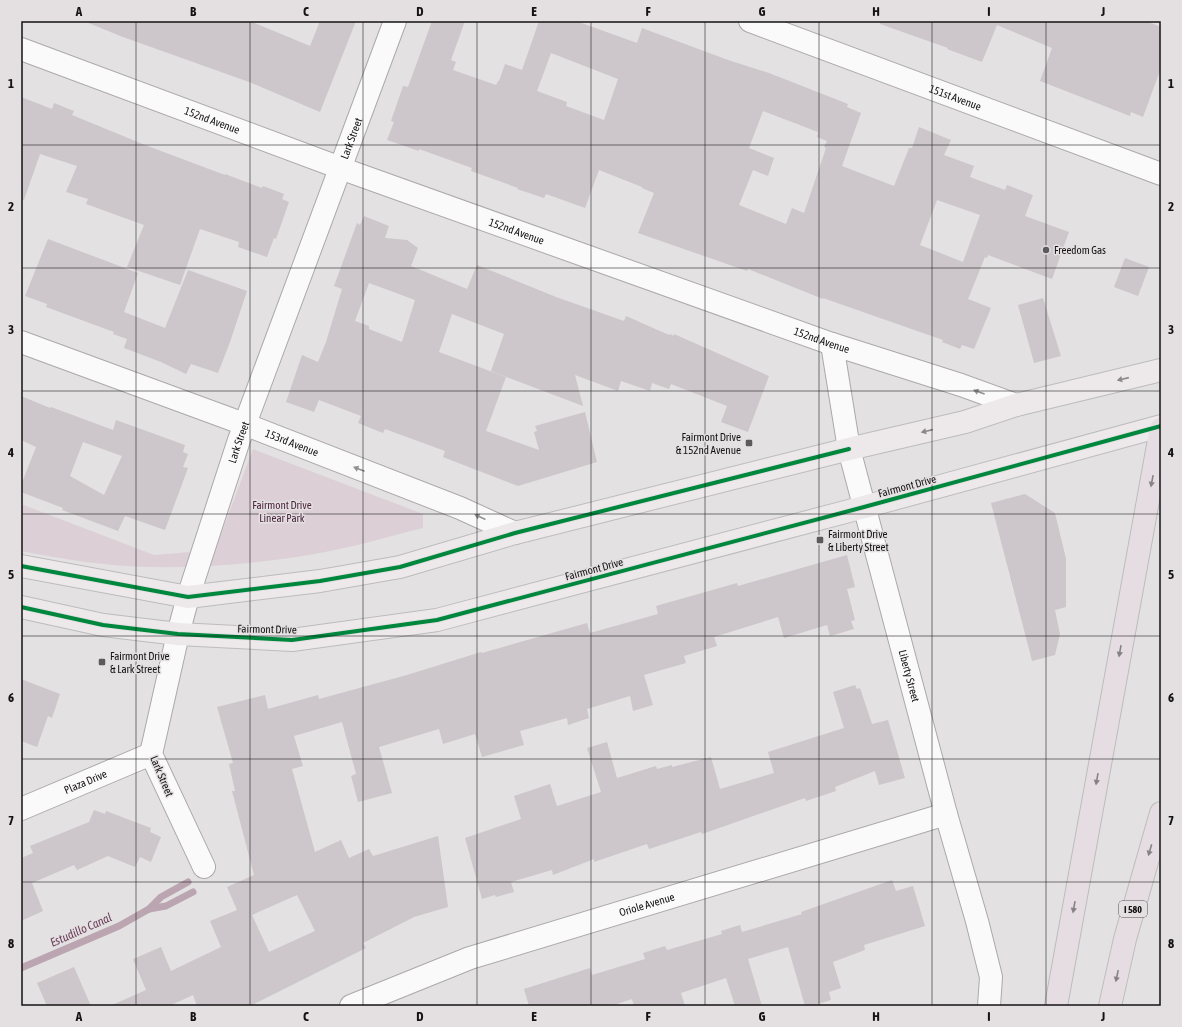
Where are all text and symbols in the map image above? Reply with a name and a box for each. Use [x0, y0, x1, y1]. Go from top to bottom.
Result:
text: A [75, 4, 83, 19]
text: B [190, 4, 197, 19]
text: C [303, 4, 309, 19]
text: D [416, 4, 424, 19]
text: E [531, 4, 537, 19]
text: F [645, 4, 651, 19]
text: G [759, 4, 766, 19]
text: H [872, 4, 880, 19]
text: I [987, 4, 991, 19]
text: J [1100, 4, 1105, 19]
text: 1 [8, 76, 14, 91]
text: 1 [1168, 76, 1174, 91]
street label: 151st Avenue [928, 82, 983, 113]
street label: 152nd Avenue [183, 104, 241, 136]
street label: Lark Street [338, 116, 364, 161]
text: 2 [8, 199, 14, 214]
text: 2 [1168, 199, 1174, 214]
street label: 152nd Avenue [487, 216, 546, 247]
place label: Freedom Gas [1054, 244, 1106, 256]
marker: Freedom Gas [1041, 245, 1051, 255]
text: 3 [8, 322, 14, 337]
text: 3 [1168, 322, 1174, 337]
street label: 152nd Avenue [792, 325, 851, 355]
one-way arrow [1117, 377, 1129, 383]
one-way arrow [973, 388, 985, 394]
street label: Lark Street [226, 420, 251, 464]
street label: 153rd Avenue [264, 427, 320, 458]
one-way arrow [921, 428, 933, 434]
place label: Fairmont Drive & 152nd Avenue [676, 431, 741, 456]
marker: Fairmont Drive & 152nd Avenue [744, 438, 754, 448]
text: 4 [7, 445, 14, 460]
text: 4 [1167, 445, 1174, 460]
one-way arrow [353, 466, 364, 472]
street label: Fairmont Drive [877, 472, 937, 500]
one-way arrow [1149, 475, 1155, 487]
park label: Fairmont Drive Linear Park [252, 499, 312, 524]
one-way arrow [474, 514, 485, 520]
place label: Fairmont Drive & Liberty Street [828, 528, 889, 553]
marker: Fairmont Drive & Liberty Street [815, 535, 825, 545]
street label: Fairmont Drive [564, 555, 624, 583]
text: 5 [8, 567, 14, 582]
text: 5 [1168, 567, 1174, 582]
street label: Fairmont Drive [237, 622, 297, 636]
one-way arrow [1117, 645, 1123, 657]
street label: Liberty Street [897, 648, 922, 703]
place label: Fairmont Drive & Lark Street [110, 650, 170, 675]
marker: Fairmont Drive & Lark Street [97, 657, 107, 667]
text: 6 [8, 690, 14, 705]
text: 6 [1168, 690, 1174, 705]
street label: Lark Street [148, 754, 176, 798]
street label: Plaza Drive [62, 767, 109, 796]
one-way arrow [1094, 773, 1100, 785]
text: 7 [8, 813, 14, 828]
text: 7 [1168, 813, 1174, 828]
one-way arrow [1147, 844, 1153, 856]
street label: Oriole Avenue [618, 890, 676, 919]
one-way arrow [1071, 901, 1077, 913]
road number: I 580 [1119, 901, 1147, 917]
water label: Estudillo Canal [48, 910, 114, 950]
text: 8 [8, 936, 14, 951]
text: 8 [1168, 936, 1174, 951]
one-way arrow [1113, 969, 1119, 982]
text: A [75, 1009, 83, 1024]
text: B [190, 1009, 197, 1024]
text: C [303, 1009, 309, 1024]
text: D [416, 1009, 424, 1024]
text: E [531, 1009, 537, 1024]
text: F [645, 1009, 651, 1024]
text: G [759, 1009, 766, 1024]
text: H [872, 1009, 880, 1024]
text: I [987, 1009, 991, 1024]
text: J [1100, 1009, 1105, 1024]

